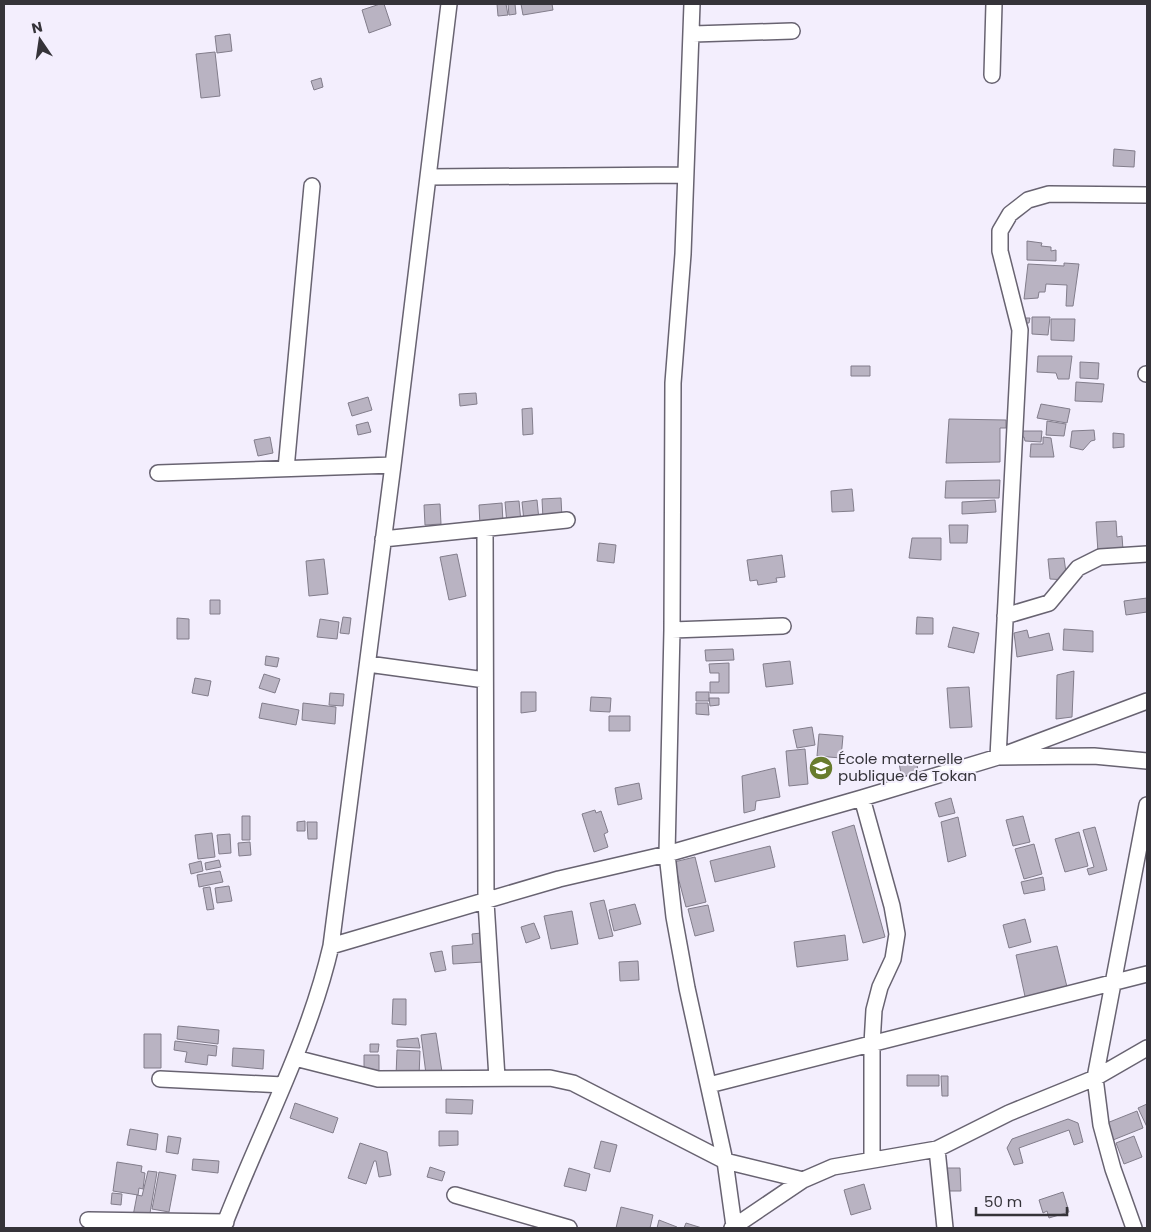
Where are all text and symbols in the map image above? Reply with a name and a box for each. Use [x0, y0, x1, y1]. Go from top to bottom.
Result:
north arrow [15, 15, 65, 65]
text: N [30, 16, 44, 38]
place label: École maternelle publique de Tokan [838, 748, 977, 786]
school or university icon: École maternelle publique de Tokan [808, 755, 834, 781]
scale bar [976, 1184, 1067, 1216]
text: 50 m [984, 1191, 1022, 1212]

